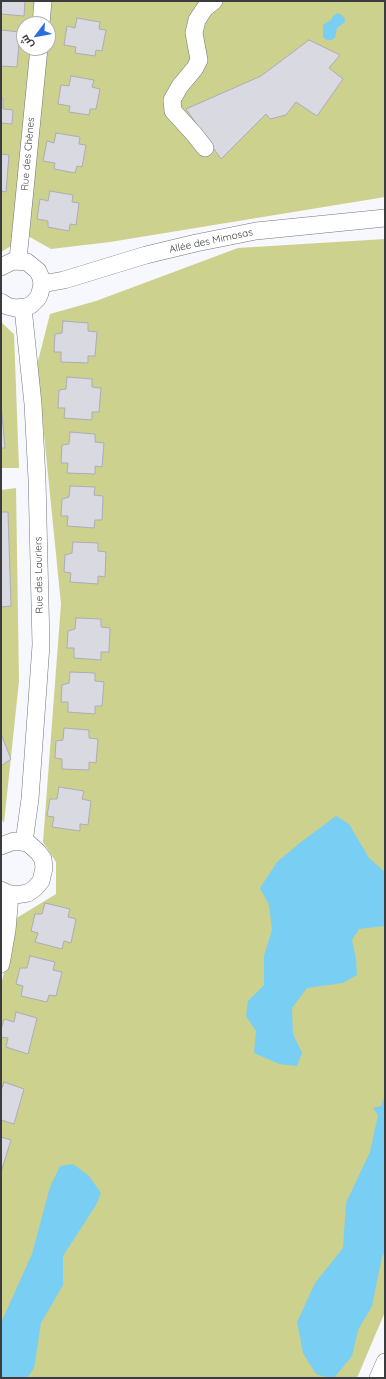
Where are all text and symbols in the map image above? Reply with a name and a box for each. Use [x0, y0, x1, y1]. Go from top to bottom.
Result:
north arrow [16, 16, 56, 56]
text: ش [17, 32, 36, 52]
street label: Rue des Chènes [19, 117, 37, 191]
street label: Allée des Mimosas [168, 226, 254, 256]
street label: Rue des Lauriers [32, 536, 46, 614]

